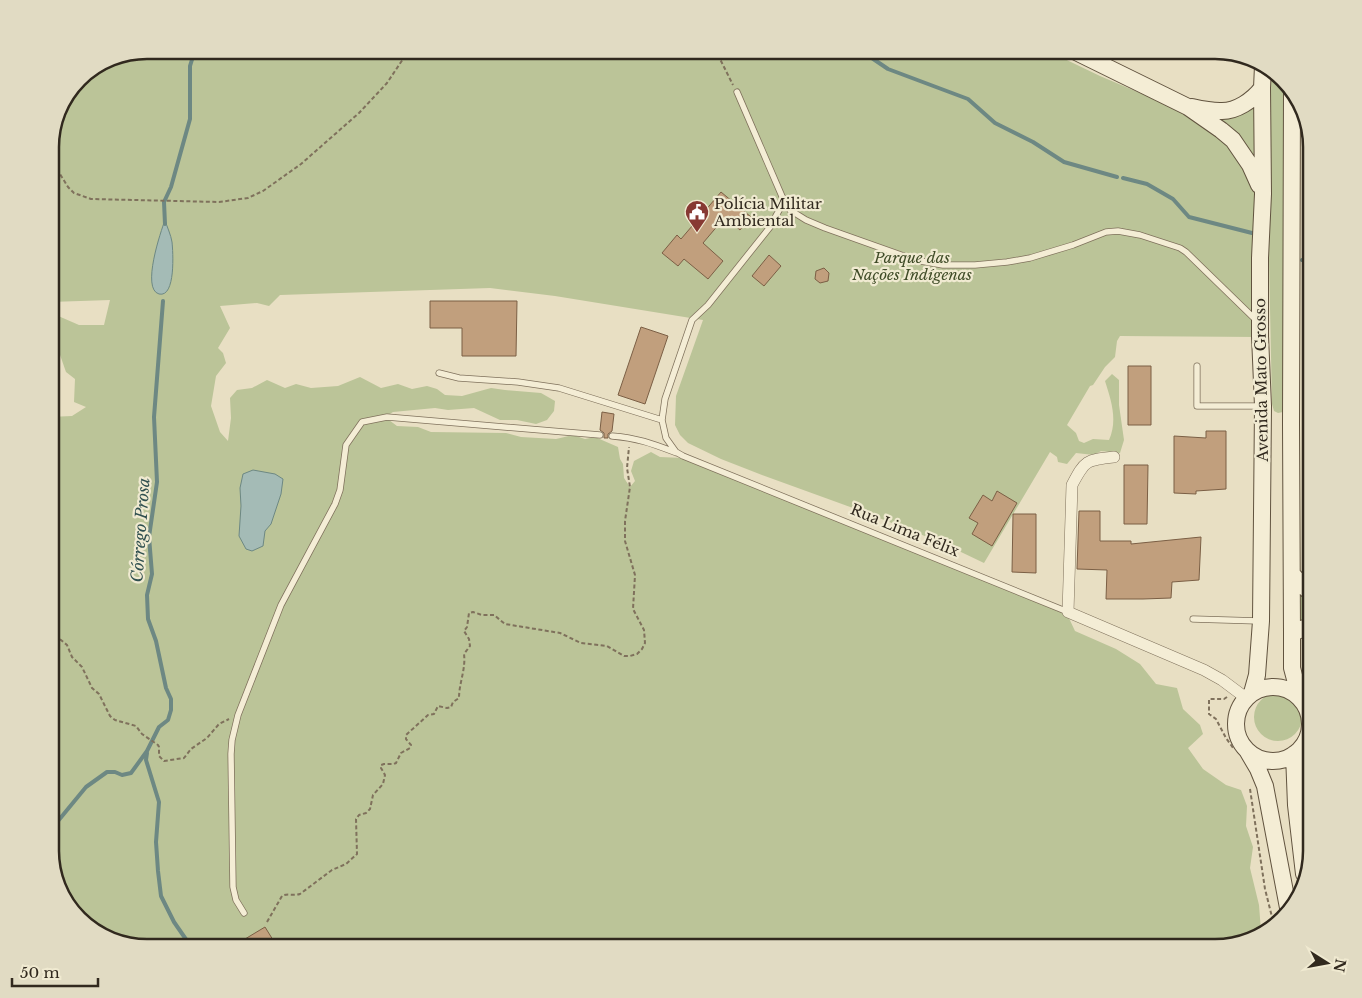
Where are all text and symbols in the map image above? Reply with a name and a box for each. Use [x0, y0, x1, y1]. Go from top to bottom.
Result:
place label: Polícia Militar Ambiental [713, 194, 823, 230]
public building icon: Polícia Militar Ambiental [684, 199, 710, 233]
park label: Parque das Nações Indígenas [851, 248, 972, 284]
street label: Avenida Mato Grosso [1250, 298, 1272, 463]
water label: Córrego Prosa [126, 477, 154, 583]
street label: Rua Lima Félix [848, 499, 962, 561]
north arrow [1302, 938, 1352, 988]
scale bar [12, 956, 99, 988]
text: N [1330, 957, 1350, 974]
text: 50 m [20, 963, 60, 982]

